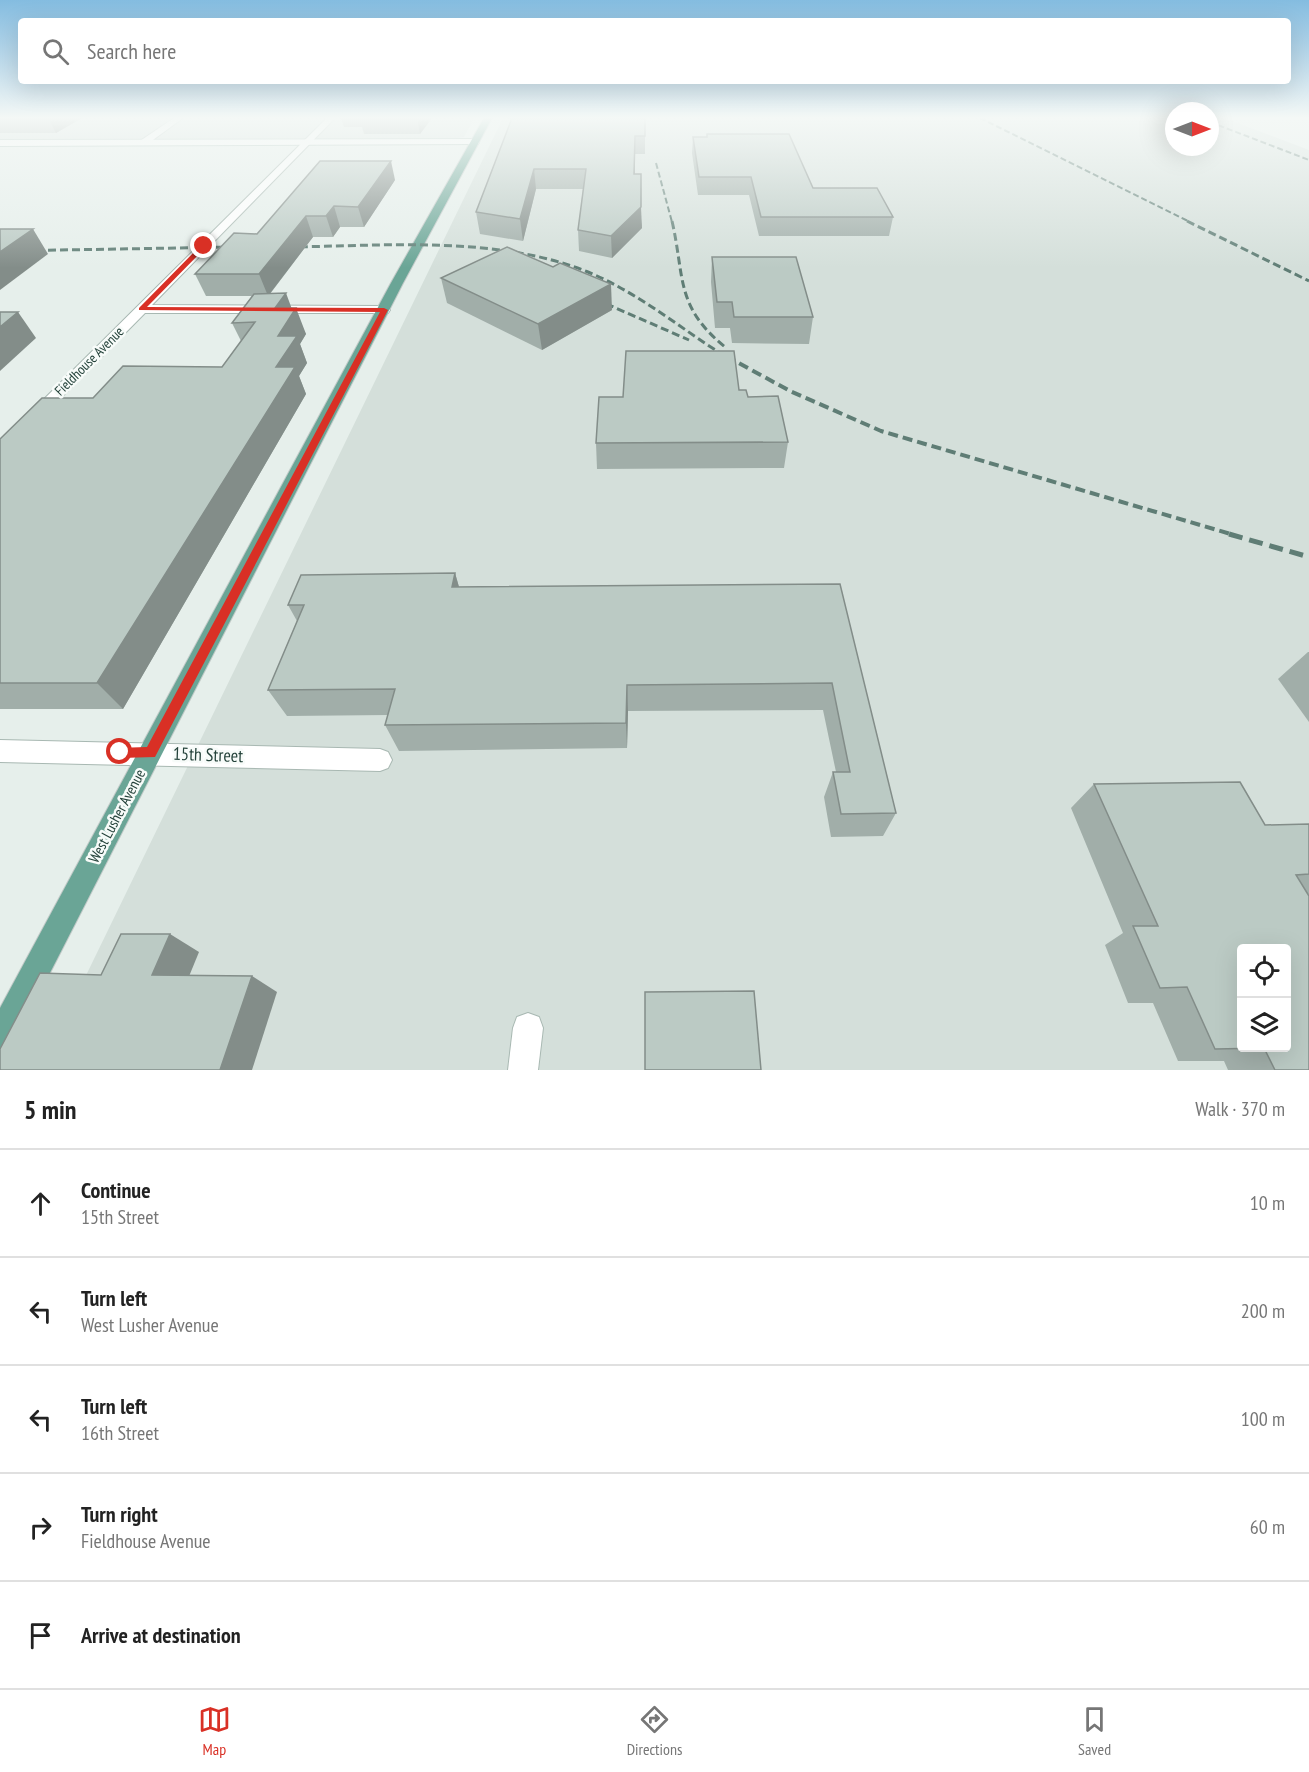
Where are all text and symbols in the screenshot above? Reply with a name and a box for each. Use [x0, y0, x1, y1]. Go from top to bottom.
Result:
search box [18, 18, 1291, 84]
icon: search [39, 35, 72, 68]
text: Search here [87, 37, 176, 65]
north arrow [1165, 102, 1219, 156]
route end [190, 232, 216, 258]
street label: Fieldhouse Avenue [51, 322, 128, 399]
route start [106, 738, 132, 764]
street label: 15th Street [173, 742, 244, 767]
street label: West Lusher Avenue [84, 766, 149, 866]
map controls [1237, 944, 1291, 1052]
button: locate [1237, 944, 1291, 998]
button: layers [1237, 998, 1291, 1052]
text: 5 min [24, 1093, 77, 1126]
text: Walk · 370 m [1195, 1096, 1285, 1122]
text: Continue [81, 1176, 151, 1204]
icon: ahead [24, 1187, 57, 1220]
text: 10 m [1250, 1190, 1285, 1216]
text: 15th Street [81, 1204, 159, 1230]
text: Turn left [81, 1284, 147, 1312]
icon: left [24, 1295, 57, 1328]
text: 200 m [1241, 1298, 1285, 1324]
text: West Lusher Avenue [81, 1312, 219, 1338]
text: Turn left [81, 1392, 147, 1420]
icon: left [24, 1403, 57, 1436]
text: 100 m [1241, 1406, 1285, 1432]
text: 16th Street [81, 1420, 159, 1446]
text: Turn right [81, 1500, 158, 1528]
icon: right [24, 1511, 57, 1544]
text: 60 m [1250, 1514, 1285, 1540]
text: Fieldhouse Avenue [81, 1528, 211, 1554]
icon: arrive [24, 1619, 57, 1652]
text: Arrive at destination [81, 1621, 241, 1649]
tab: Map [198, 1703, 231, 1759]
tab: Directions [627, 1703, 682, 1759]
tab: Saved [1078, 1703, 1111, 1759]

